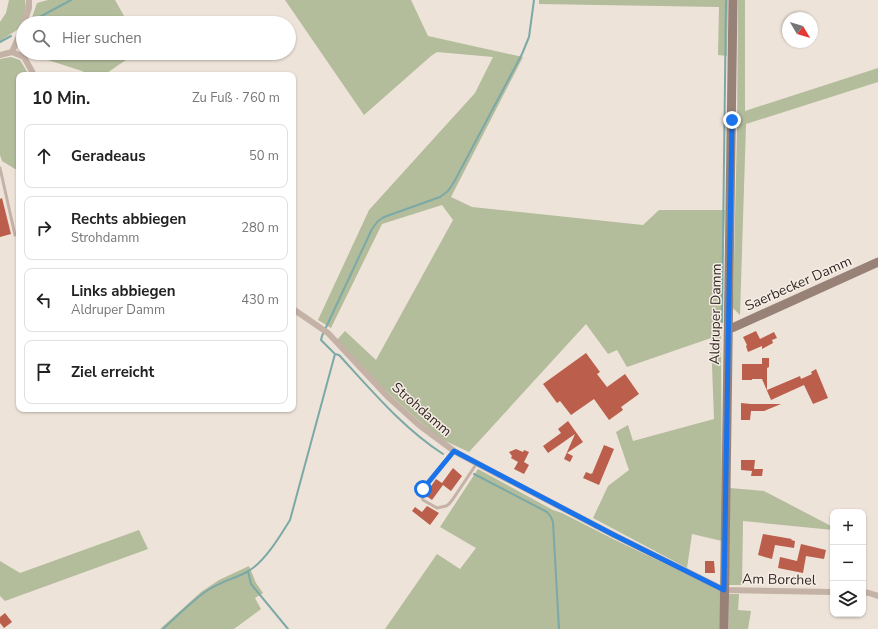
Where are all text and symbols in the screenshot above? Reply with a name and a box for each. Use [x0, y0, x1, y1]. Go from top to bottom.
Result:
north arrow [782, 12, 818, 48]
search box [16, 16, 296, 60]
icon: search [30, 27, 52, 49]
text: Hier suchen [62, 28, 142, 48]
text: 10 Min. [32, 87, 90, 110]
text: Zu Fuß · 760 m [192, 89, 280, 107]
route end [723, 111, 741, 129]
icon: ahead [33, 145, 55, 167]
text: Geradeaus [71, 146, 146, 166]
text: 50 m [249, 147, 279, 165]
text: Rechts abbiegen [71, 209, 186, 229]
icon: right [33, 217, 55, 239]
text: 280 m [241, 219, 279, 237]
text: Strohdamm [71, 229, 139, 247]
street label: Saerbecker Damm [742, 251, 855, 316]
street label: Aldruper Damm [705, 263, 726, 365]
text: Links abbiegen [71, 281, 175, 301]
icon: left [33, 289, 55, 311]
text: 430 m [241, 291, 279, 309]
text: Aldruper Damm [71, 301, 165, 319]
icon: arrive [33, 361, 55, 383]
text: Ziel erreicht [71, 362, 154, 382]
street label: Strohdamm [388, 378, 456, 441]
route start [414, 480, 432, 498]
map controls [830, 509, 866, 617]
button: + [830, 509, 866, 545]
button: − [830, 545, 866, 581]
street label: Am Borchel [742, 569, 817, 590]
button: layers [830, 581, 866, 617]

